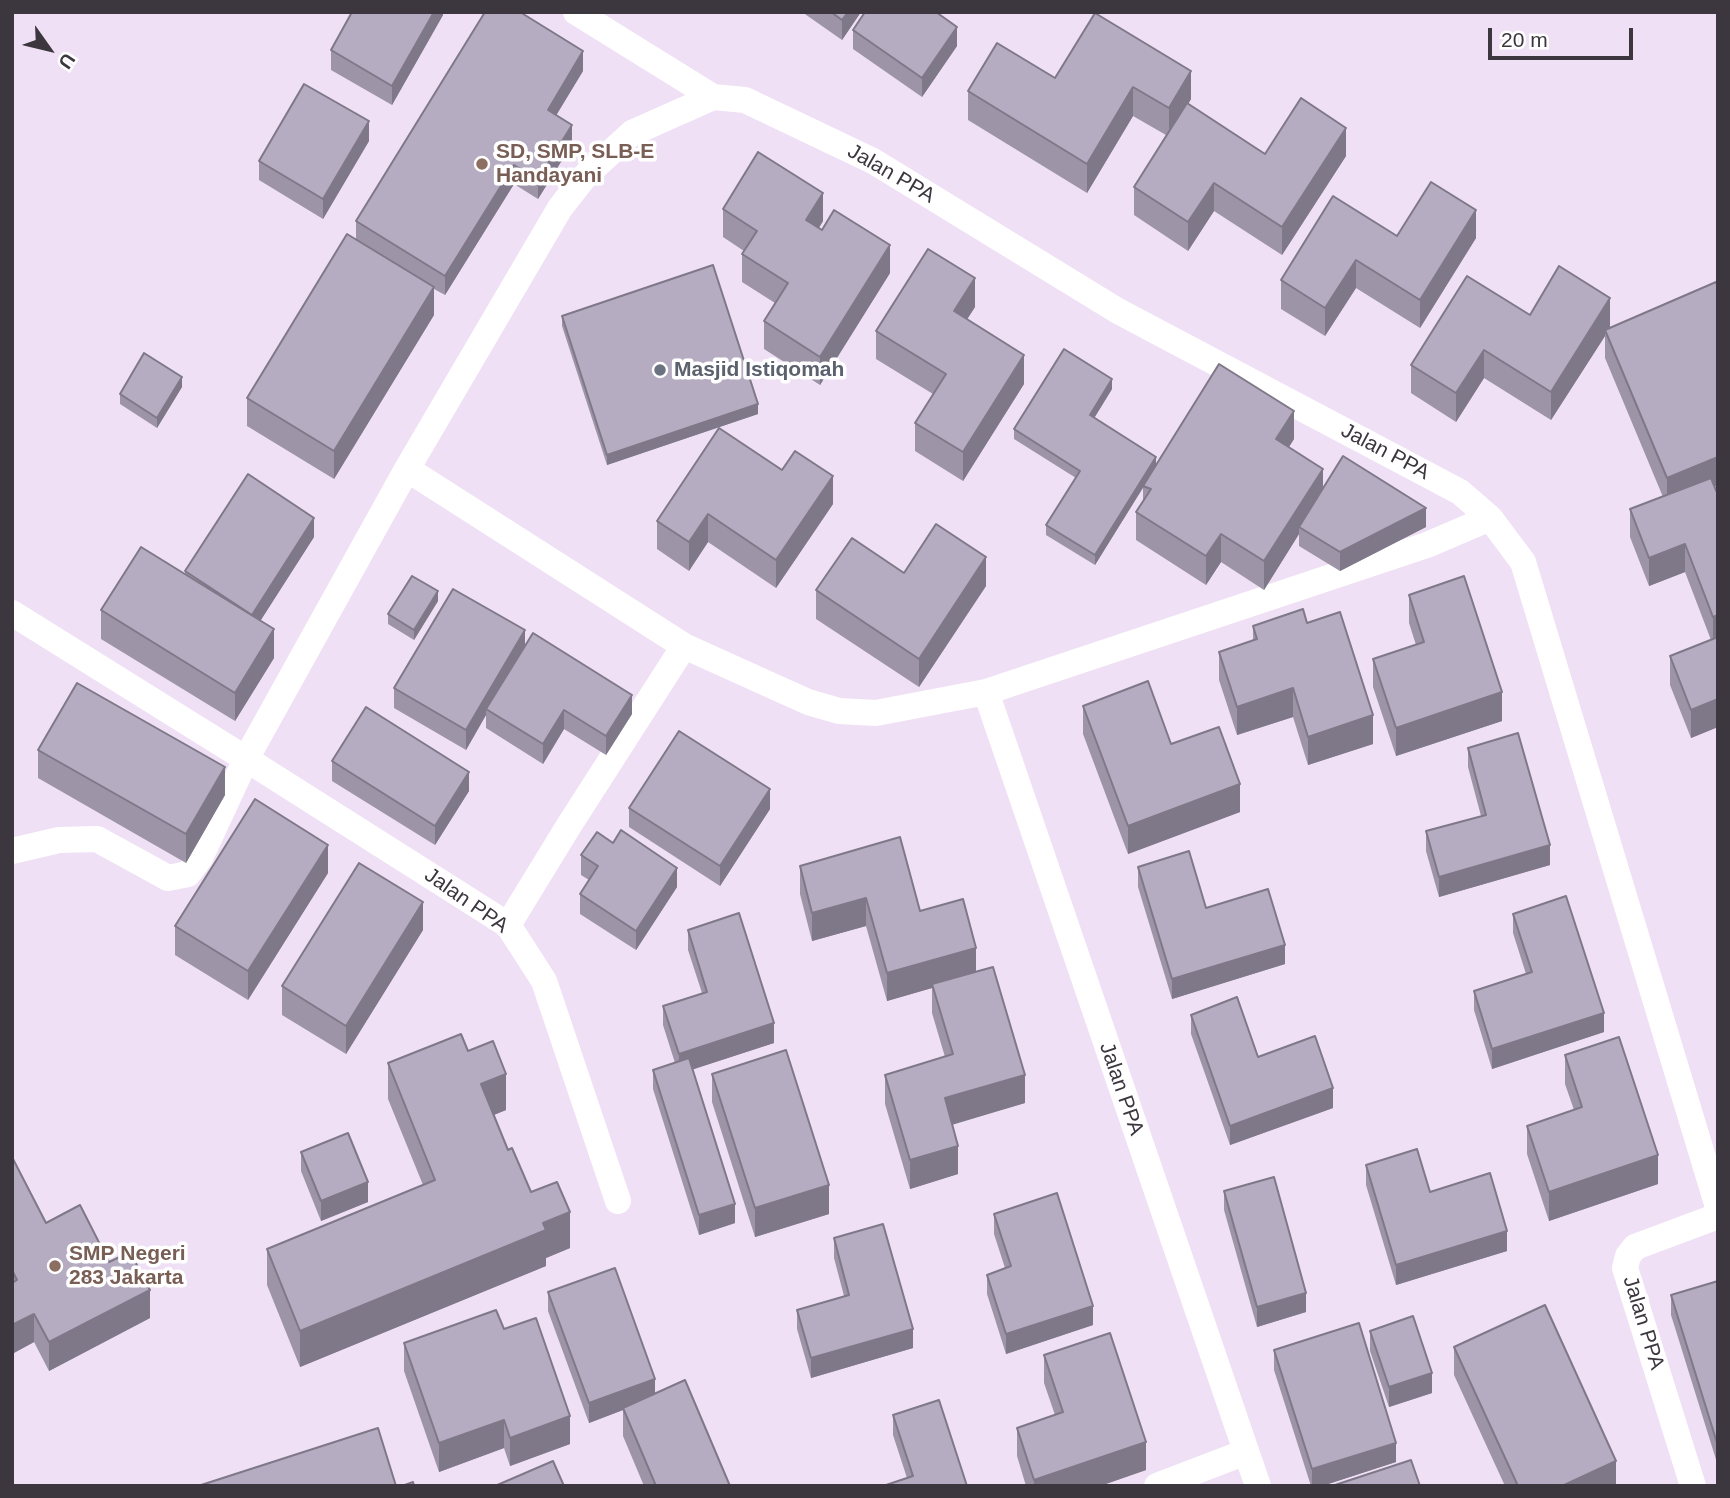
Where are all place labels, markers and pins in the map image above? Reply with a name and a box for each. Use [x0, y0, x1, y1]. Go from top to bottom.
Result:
place label: SD, SMP, SLB-E Handayani [496, 139, 654, 189]
marker: SD, SMP, SLB-E Handayani [474, 156, 490, 172]
place label: Masjid Istiqomah [674, 357, 844, 383]
marker: Masjid Istiqomah [652, 362, 668, 378]
place label: SMP Negeri 283 Jakarta [69, 1241, 186, 1291]
marker: SMP Negeri 283 Jakarta [47, 1258, 63, 1274]

